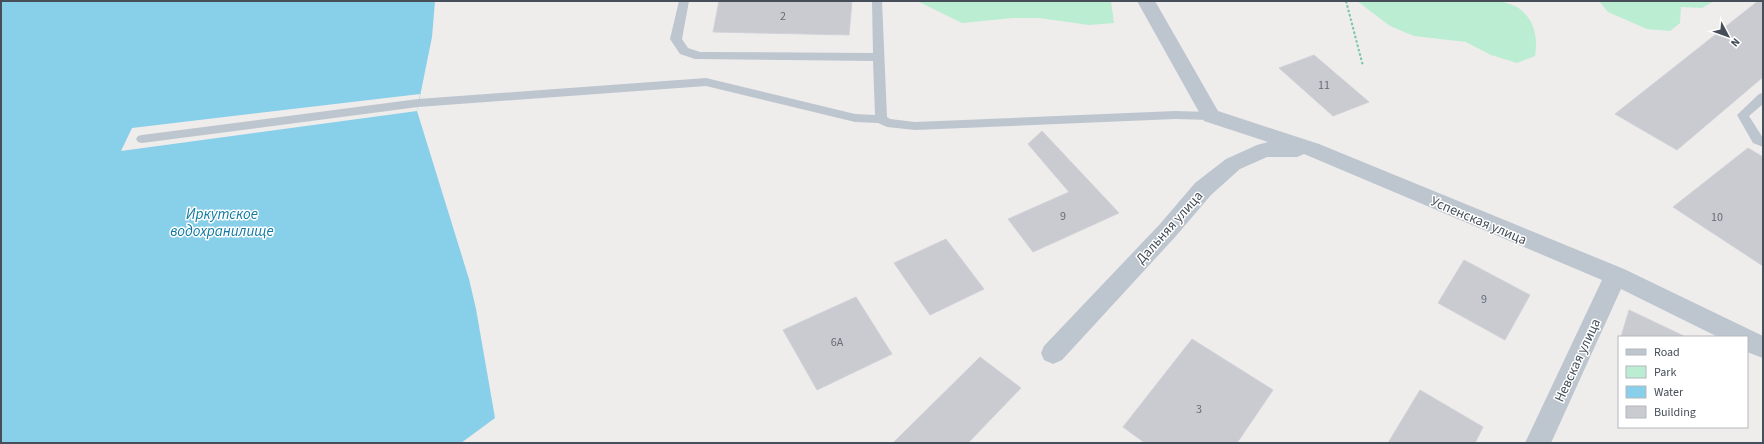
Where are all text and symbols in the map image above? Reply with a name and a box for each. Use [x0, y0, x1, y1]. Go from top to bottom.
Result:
house number: 2 [780, 8, 786, 25]
north arrow [1708, 16, 1748, 56]
text: N [1727, 35, 1743, 50]
house number: 11 [1318, 77, 1330, 94]
street label: Дальняя улица [1131, 187, 1208, 269]
street label: Успенская улица [1428, 192, 1530, 250]
water label: Иркутское водохранилище [170, 204, 274, 242]
house number: 9 [1060, 208, 1066, 225]
house number: 10 [1711, 209, 1723, 226]
house number: 9 [1481, 291, 1487, 308]
street label: Невская улица [1550, 315, 1606, 405]
house number: 6А [831, 334, 844, 351]
legend [1618, 336, 1748, 428]
text: Road [1654, 344, 1680, 361]
text: Park [1654, 364, 1676, 381]
text: Water [1654, 384, 1684, 401]
house number: 3 [1196, 401, 1202, 418]
text: Building [1654, 404, 1696, 421]

